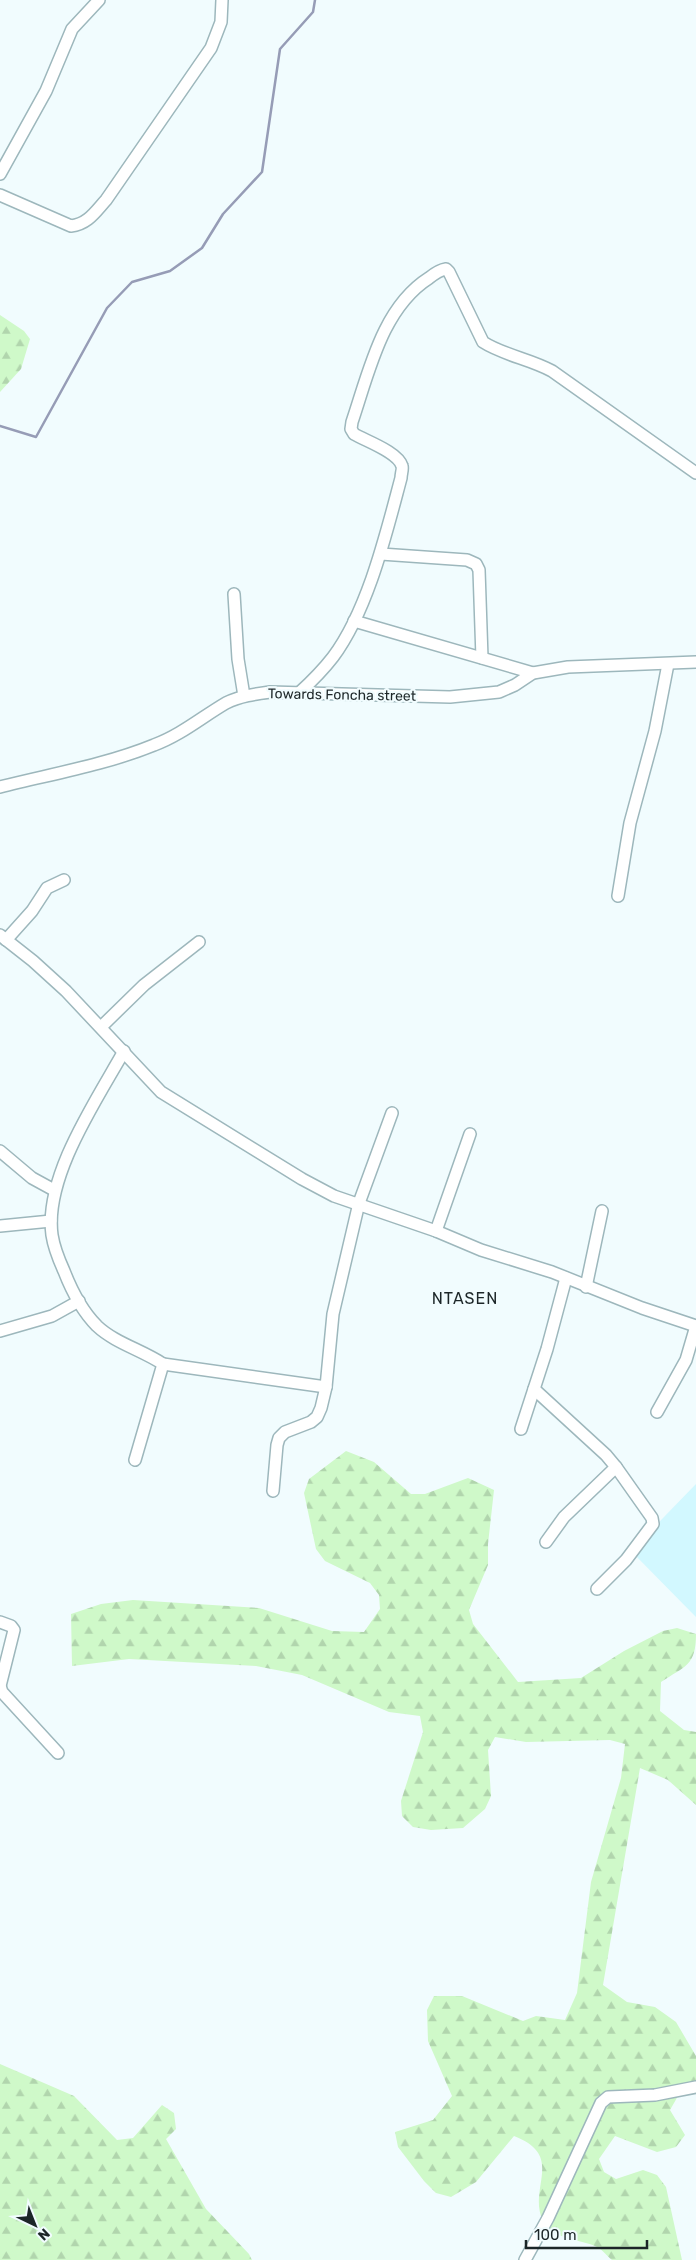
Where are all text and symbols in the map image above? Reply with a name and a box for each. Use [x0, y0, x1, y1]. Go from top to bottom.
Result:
street label: Towards Foncha street [268, 685, 417, 705]
district label: NTASEN [432, 1289, 498, 1308]
north arrow [10, 2200, 60, 2250]
scale bar [526, 2218, 647, 2250]
text: N [34, 2224, 53, 2244]
text: 100 m [534, 2226, 576, 2244]

